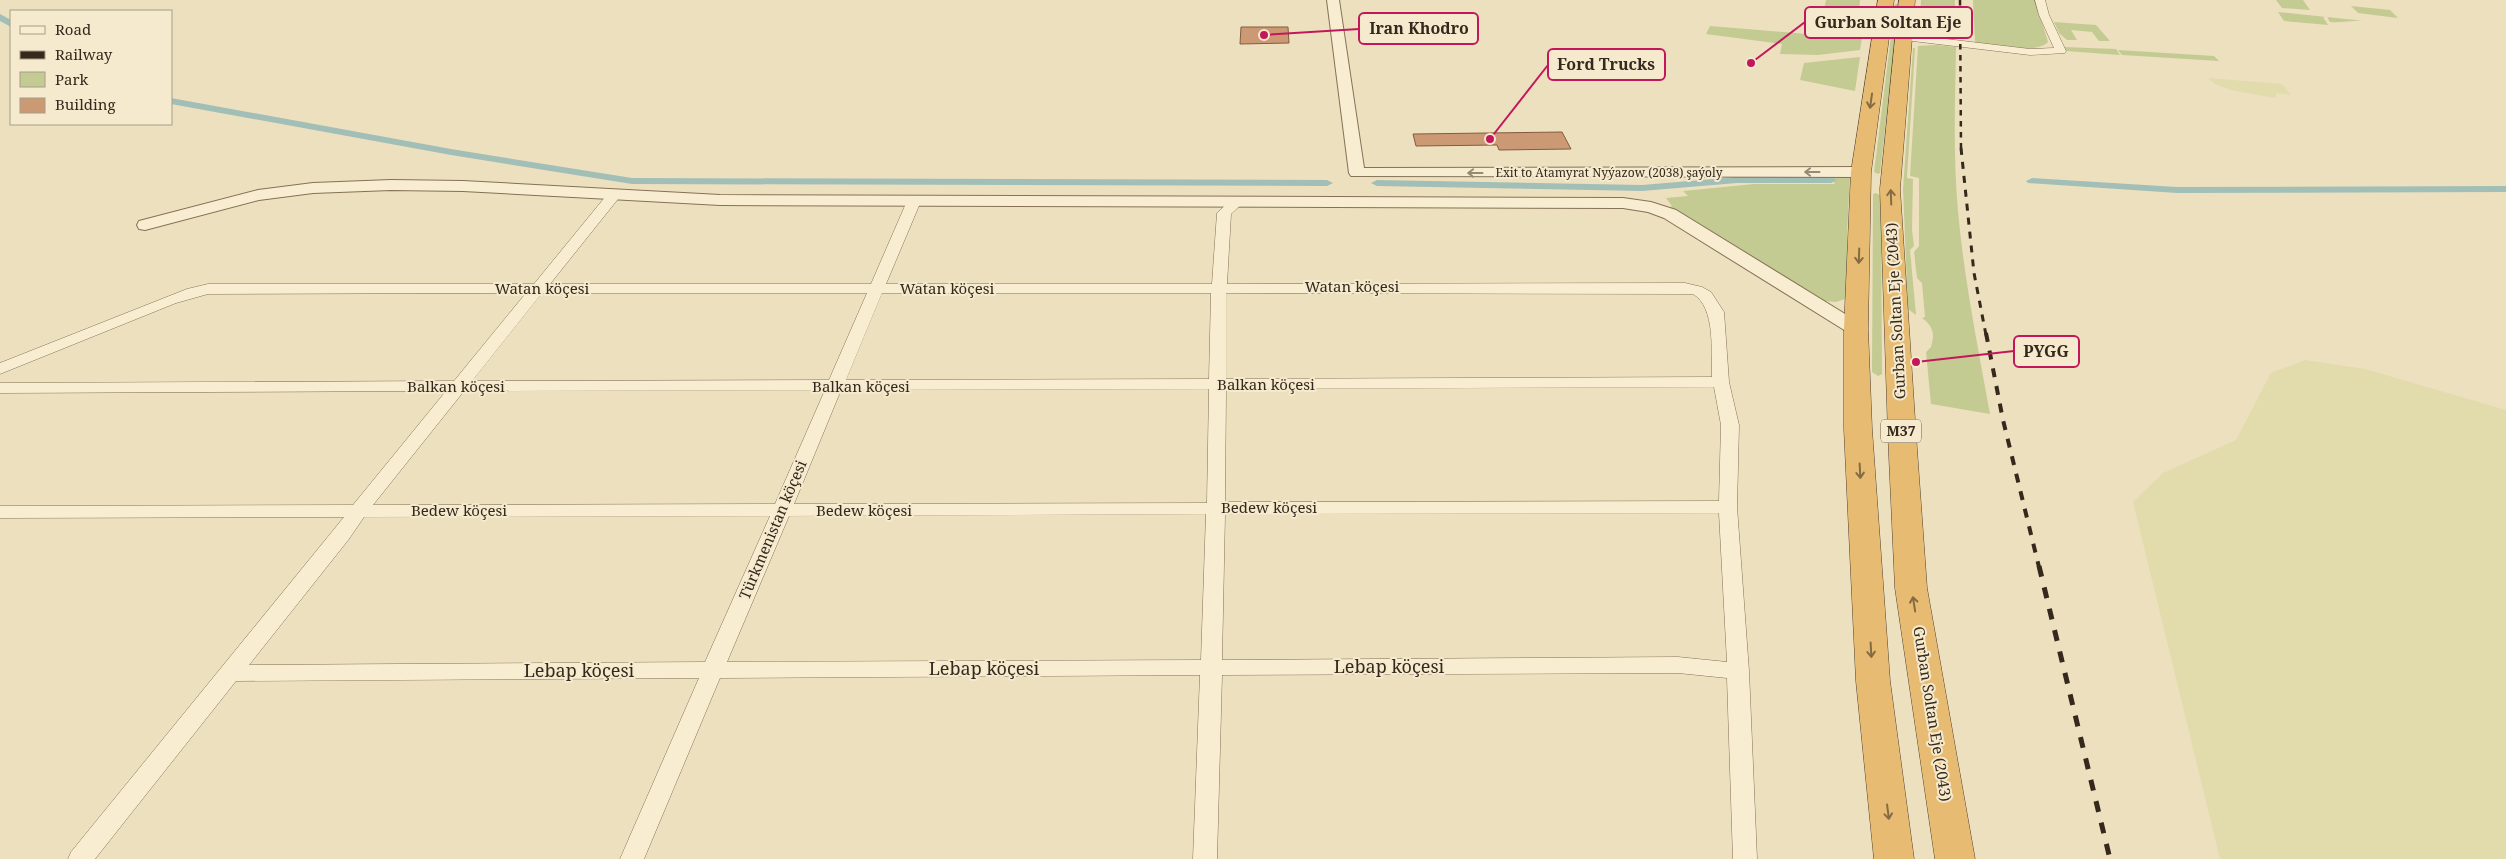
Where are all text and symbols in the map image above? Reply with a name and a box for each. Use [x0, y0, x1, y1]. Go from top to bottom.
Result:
callout: Gurban Soltan Eje [1805, 7, 1972, 38]
legend [10, 10, 172, 125]
text: Gurban Soltan Eje [1815, 11, 1961, 33]
callout: Iran Khodro [1359, 13, 1478, 44]
text: Iran Khodro [1369, 17, 1469, 39]
text: Road [55, 19, 91, 39]
text: Railway [55, 44, 113, 64]
callout: Ford Trucks [1548, 49, 1665, 80]
text: Ford Trucks [1557, 53, 1655, 75]
text: Park [55, 69, 89, 89]
one-way arrow [1866, 93, 1876, 109]
text: Building [55, 94, 116, 114]
street label: Exit to Atamyrat Nyýazow (2038) şaýoly [1495, 164, 1723, 181]
one-way arrow [1805, 167, 1821, 177]
one-way arrow [1467, 168, 1484, 178]
one-way arrow [1886, 189, 1895, 205]
street label: Gurban Soltan Eje (2043) [1880, 222, 1910, 400]
one-way arrow [1855, 248, 1864, 264]
street label: Watan köçesi [1305, 276, 1399, 296]
street label: Watan köçesi [495, 278, 589, 298]
street label: Watan köçesi [900, 278, 994, 298]
callout: PYGG [2014, 336, 2079, 367]
text: PYGG [2023, 340, 2069, 362]
street label: Balkan köçesi [1217, 374, 1315, 394]
street label: Balkan köçesi [407, 376, 505, 396]
street label: Balkan köçesi [812, 376, 910, 396]
road number: M37 [1881, 420, 1921, 442]
street label: Türkmenistan köçesi [734, 457, 811, 602]
one-way arrow [1856, 463, 1865, 479]
street label: Bedew köçesi [1221, 497, 1317, 517]
street label: Bedew köçesi [411, 500, 507, 520]
street label: Bedew köçesi [816, 500, 912, 520]
one-way arrow [1908, 596, 1918, 612]
street label: Gurban Soltan Eje (2043) [1909, 625, 1957, 803]
one-way arrow [1867, 642, 1876, 658]
street label: Lebap köçesi [1334, 654, 1445, 678]
street label: Lebap köçesi [929, 656, 1040, 680]
street label: Lebap köçesi [524, 658, 635, 682]
one-way arrow [1883, 804, 1893, 820]

